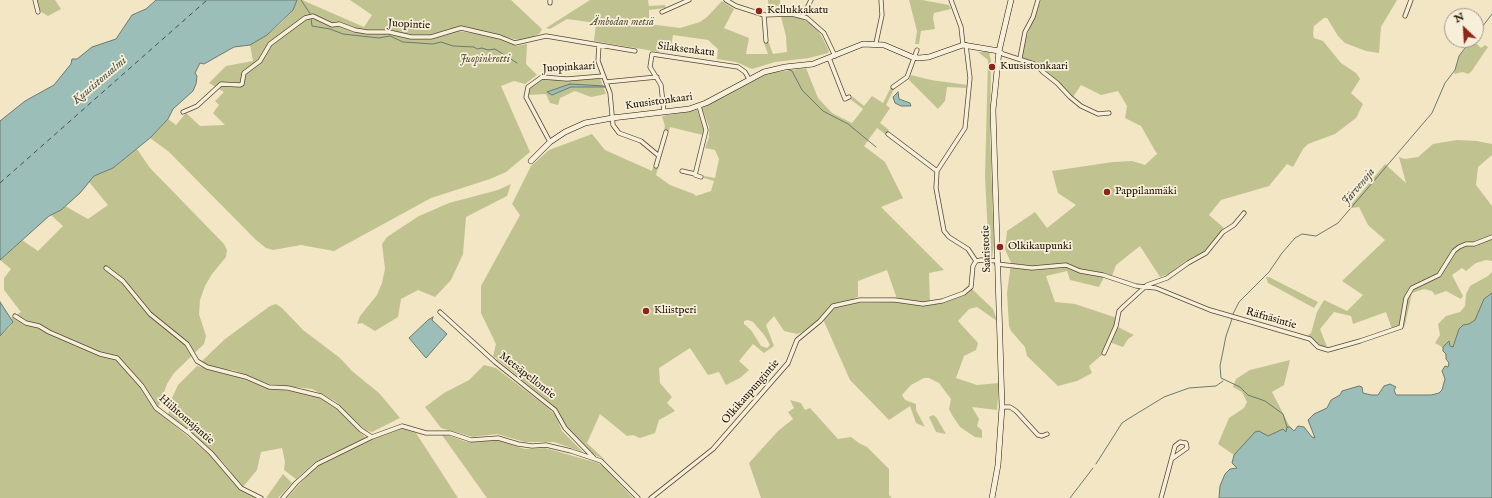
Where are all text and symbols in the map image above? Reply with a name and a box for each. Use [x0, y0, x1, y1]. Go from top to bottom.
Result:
place label: Kellukkakatu [767, 4, 828, 18]
marker: Kellukkakatu [754, 6, 764, 16]
north arrow [1444, 8, 1484, 48]
text: N [1452, 10, 1467, 26]
park label: Ämbodan metsä [590, 16, 654, 30]
street label: Juopintie [388, 17, 430, 33]
street label: Silaksenkatu [657, 40, 715, 60]
park label: Juopinkrotti [460, 53, 510, 67]
water label: Kuusistonsalmi [70, 54, 130, 108]
street label: Juopinkaari [542, 60, 596, 76]
place label: Kuusistonkaari [1000, 60, 1068, 74]
marker: Kuusistonkaari [987, 62, 997, 72]
street label: Kuusistonkaari [624, 91, 694, 113]
water label: Järvenoja [1339, 166, 1379, 208]
place label: Pappilanmäki [1115, 185, 1177, 199]
marker: Pappilanmäki [1102, 187, 1112, 197]
street label: Saaristotie [980, 225, 994, 273]
place label: Olkikaupunki [1008, 240, 1072, 254]
marker: Olkikaupunki [995, 242, 1005, 252]
place label: Kliistperi [654, 304, 696, 318]
street label: Räfnäsintie [1244, 305, 1298, 333]
marker: Kliistperi [641, 306, 651, 316]
street label: Metsäpellontie [496, 350, 558, 402]
street label: Olkikaupungintie [719, 357, 783, 427]
street label: Hiihtomajantie [156, 392, 216, 448]

